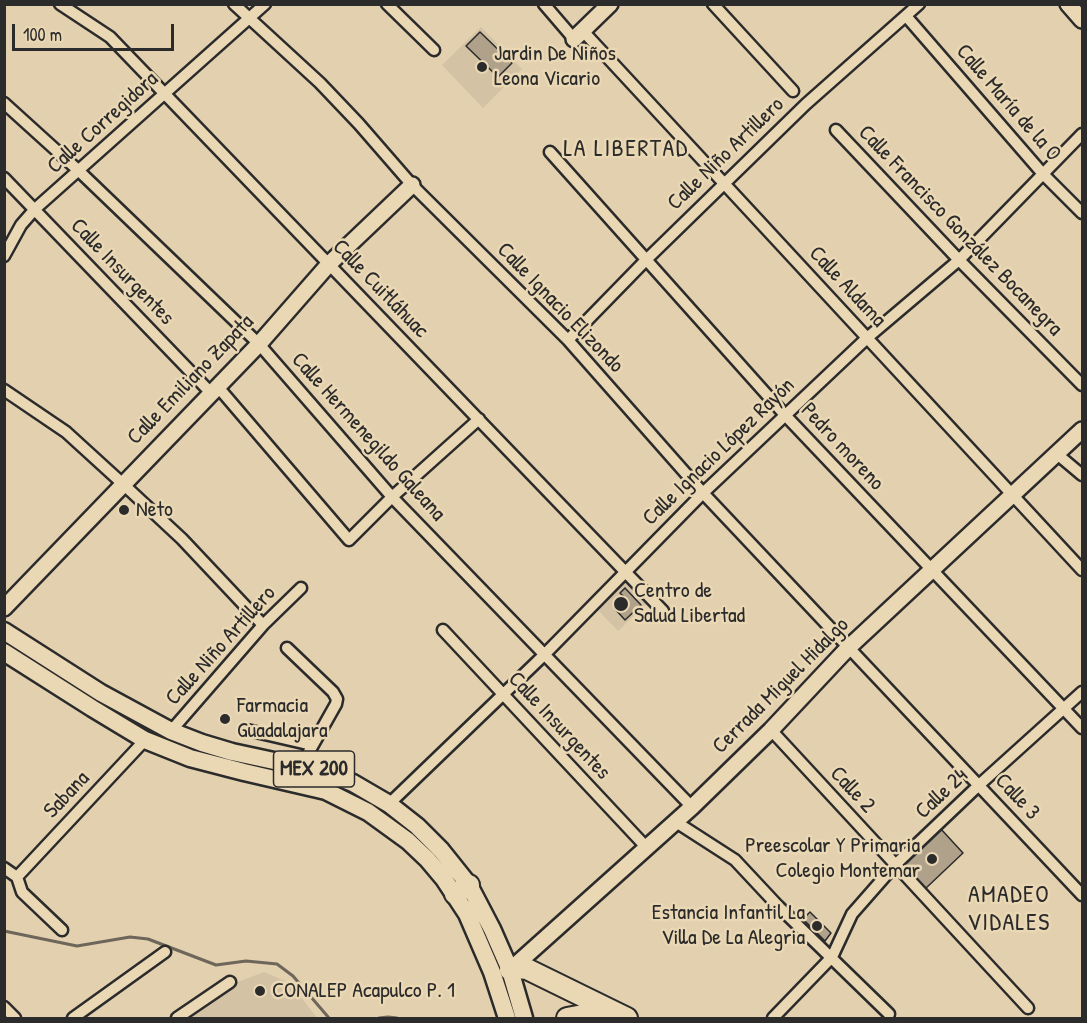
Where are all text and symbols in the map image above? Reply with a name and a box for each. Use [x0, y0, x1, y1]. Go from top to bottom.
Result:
scale bar [15, 12, 177, 50]
text: 100 m [23, 22, 62, 47]
street label: Calle María de la O [950, 39, 1066, 167]
place label: Jardin De Niños Leona Vicario [494, 41, 616, 92]
marker: Jardin De Niños Leona Vicario [475, 60, 489, 74]
street label: Calle Corregidora [42, 66, 164, 180]
street label: Calle Niño Artillero [662, 92, 790, 216]
street label: Calle Francisco González Bocanegra [852, 120, 1068, 342]
district label: LA LIBERTAD [563, 136, 689, 164]
street label: Calle Insurgentes [65, 213, 179, 331]
street label: Calle Cuitláhuac [326, 234, 434, 344]
street label: Calle Ignacio Elizondo [491, 237, 629, 379]
street label: Calle Aldama [803, 241, 891, 333]
street label: Calle Emiliano Zapata [122, 309, 260, 451]
street label: Calle Hermenegildo Galeana [285, 347, 451, 527]
street label: Calle Ignacio López Rayón [637, 373, 801, 531]
street label: Pedro moreno [795, 398, 889, 496]
place label: Neto [136, 497, 173, 523]
marker: Neto [117, 503, 131, 517]
place label: Centro de Salud Libertad [634, 578, 745, 630]
street label: Calle Niño Artillero [160, 581, 282, 711]
marker: Centro de Salud Libertad [612, 595, 630, 613]
street label: Cerrada Miguel Hidalgo [707, 612, 855, 760]
street label: Calle Insurgentes [502, 666, 616, 786]
place label: Farmacia Guadalajara [237, 693, 328, 744]
marker: Farmacia Guadalajara [218, 712, 232, 726]
road number: MEX 200 [274, 751, 354, 787]
street label: Calle 2 [824, 761, 880, 819]
street label: Calle 24 [910, 763, 974, 825]
street label: Sabana [39, 766, 95, 824]
street label: Calle 3 [989, 768, 1045, 826]
place label: Preescolar Y Primaria Colegio Montemar [745, 833, 920, 884]
marker: Preescolar Y Primaria Colegio Montemar [925, 852, 939, 866]
district label: AMADEO VIDALES [967, 882, 1051, 938]
place label: Estancia Infantil La Villa De La Alegria [652, 900, 805, 951]
marker: Estancia Infantil La Villa De La Alegria [810, 919, 824, 933]
place label: CONALEP Acapulco P. 1 [272, 978, 455, 1004]
marker: CONALEP Acapulco P. 1 [253, 984, 267, 998]

